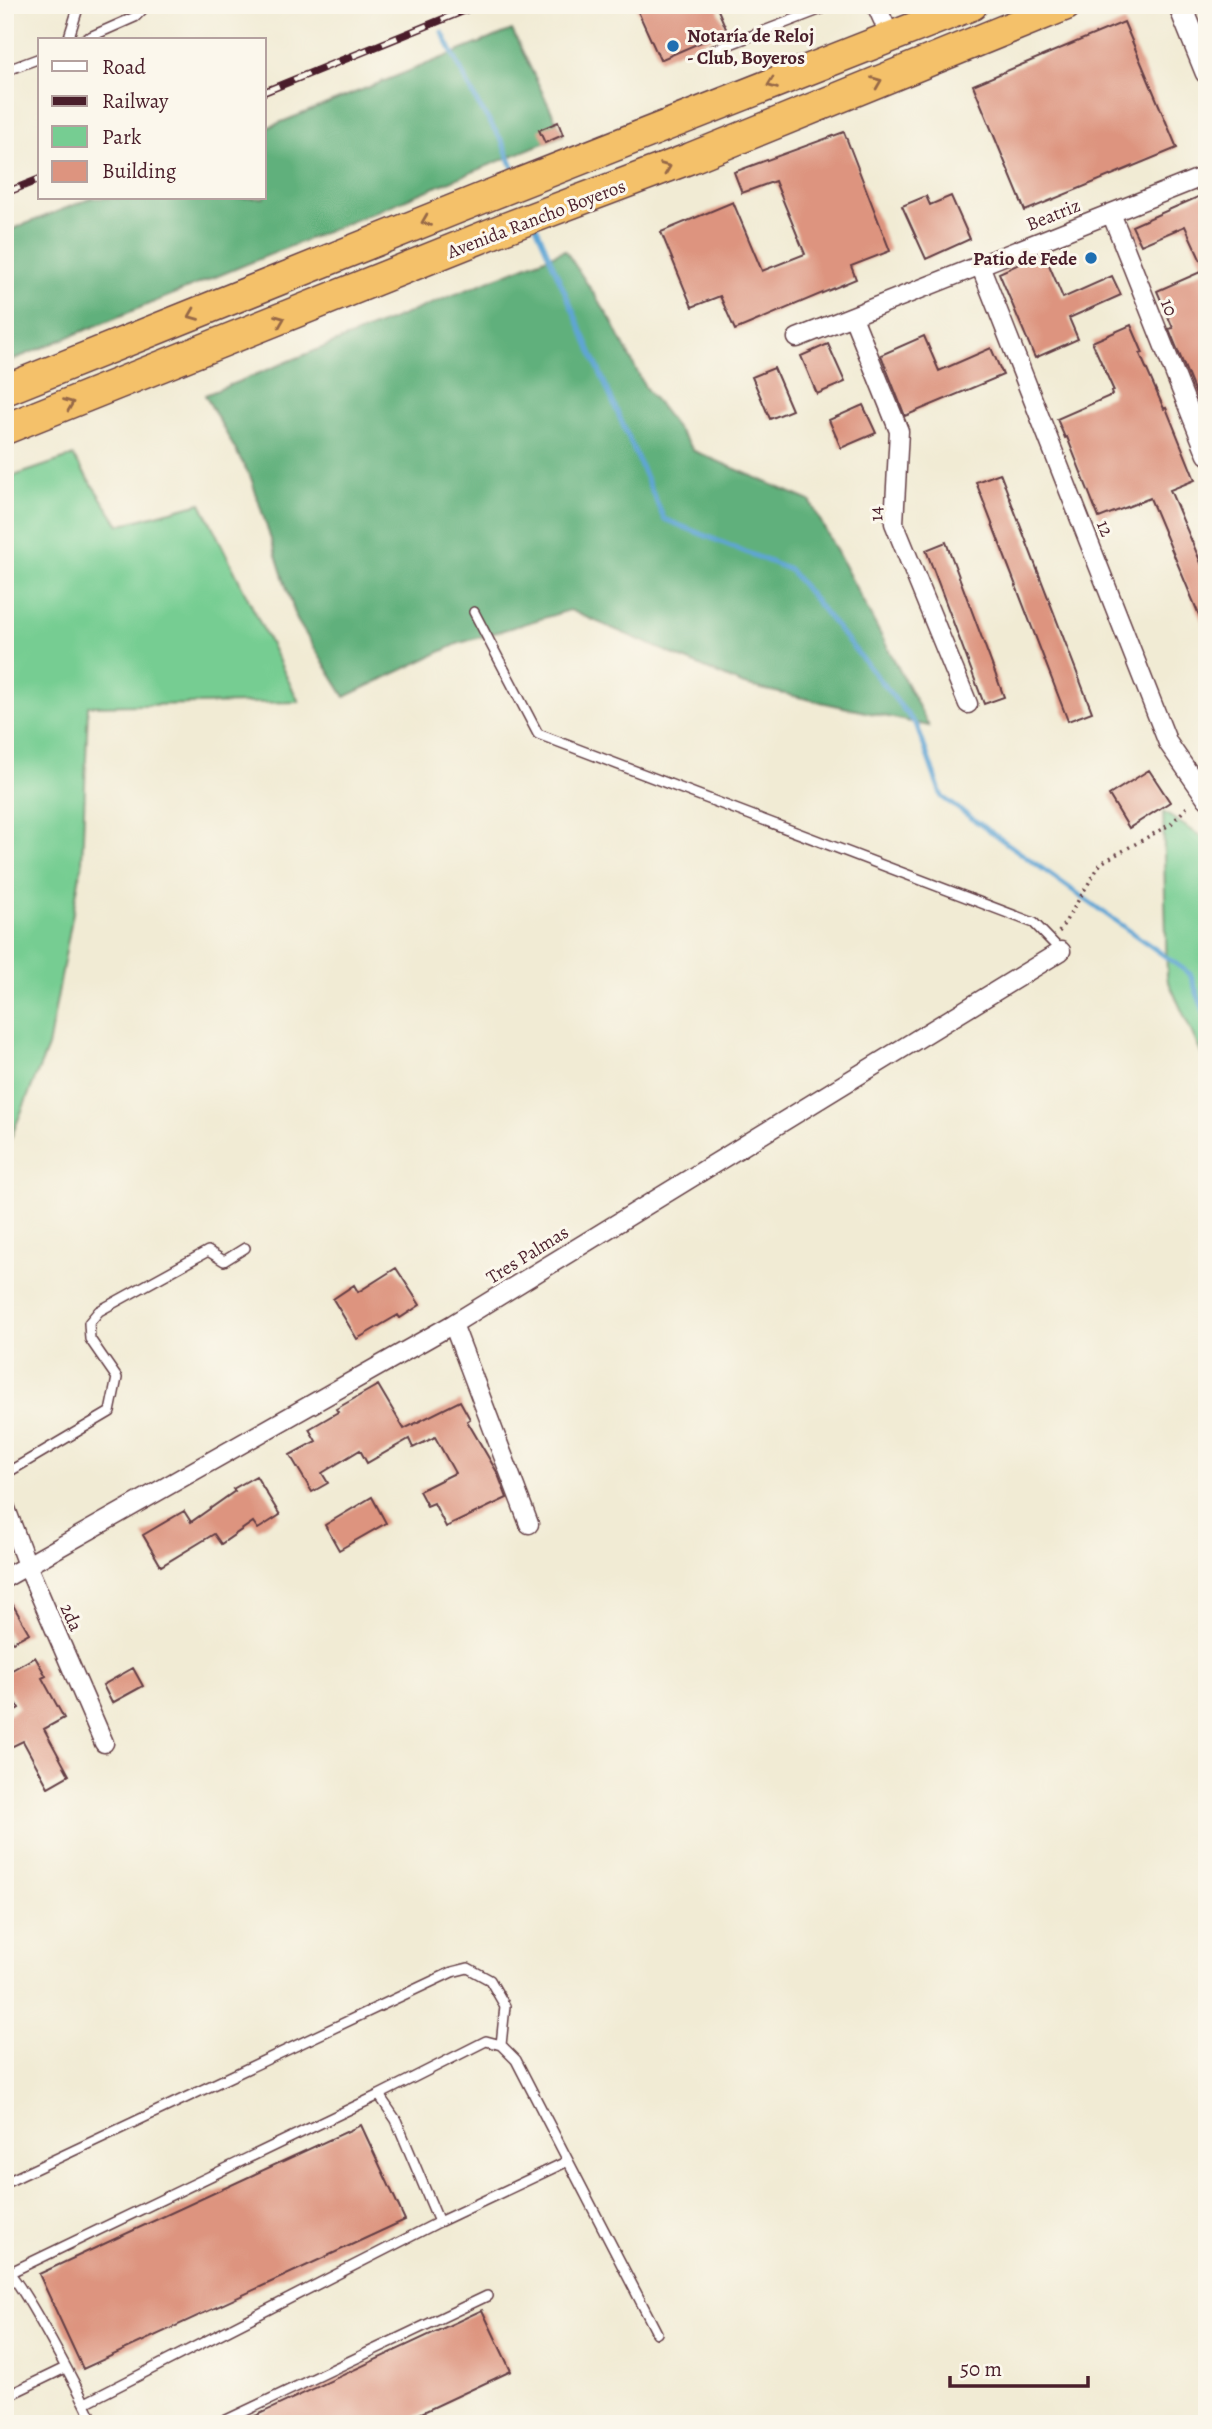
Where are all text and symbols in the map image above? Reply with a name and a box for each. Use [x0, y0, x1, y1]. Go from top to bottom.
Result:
place label: Notaría de Reloj - Club, Boyeros [687, 23, 814, 71]
legend [38, 38, 266, 200]
marker: Notaría de Reloj - Club, Boyeros [665, 38, 681, 54]
text: Road [102, 53, 146, 81]
one-way arrow [766, 76, 778, 90]
one-way arrow [870, 77, 882, 91]
text: Railway [102, 87, 169, 115]
text: Park [102, 123, 142, 151]
text: Building [102, 157, 177, 185]
one-way arrow [659, 162, 671, 176]
street label: Avenida Rancho Boyeros [443, 173, 629, 265]
street label: Beatriz [1022, 192, 1084, 238]
one-way arrow [421, 212, 433, 226]
place label: Patio de Fede [973, 246, 1077, 272]
marker: Patio de Fede [1083, 250, 1099, 266]
street label: 10 [1154, 295, 1184, 320]
one-way arrow [187, 306, 199, 320]
one-way arrow [273, 314, 285, 328]
one-way arrow [62, 398, 74, 412]
street label: 14 [863, 505, 889, 522]
street label: 12 [1090, 516, 1120, 540]
street label: Tres Palmas [481, 1219, 574, 1290]
street label: 2da [53, 1599, 89, 1636]
scale bar [950, 2345, 1088, 2389]
text: 50 m [960, 2355, 1002, 2383]

